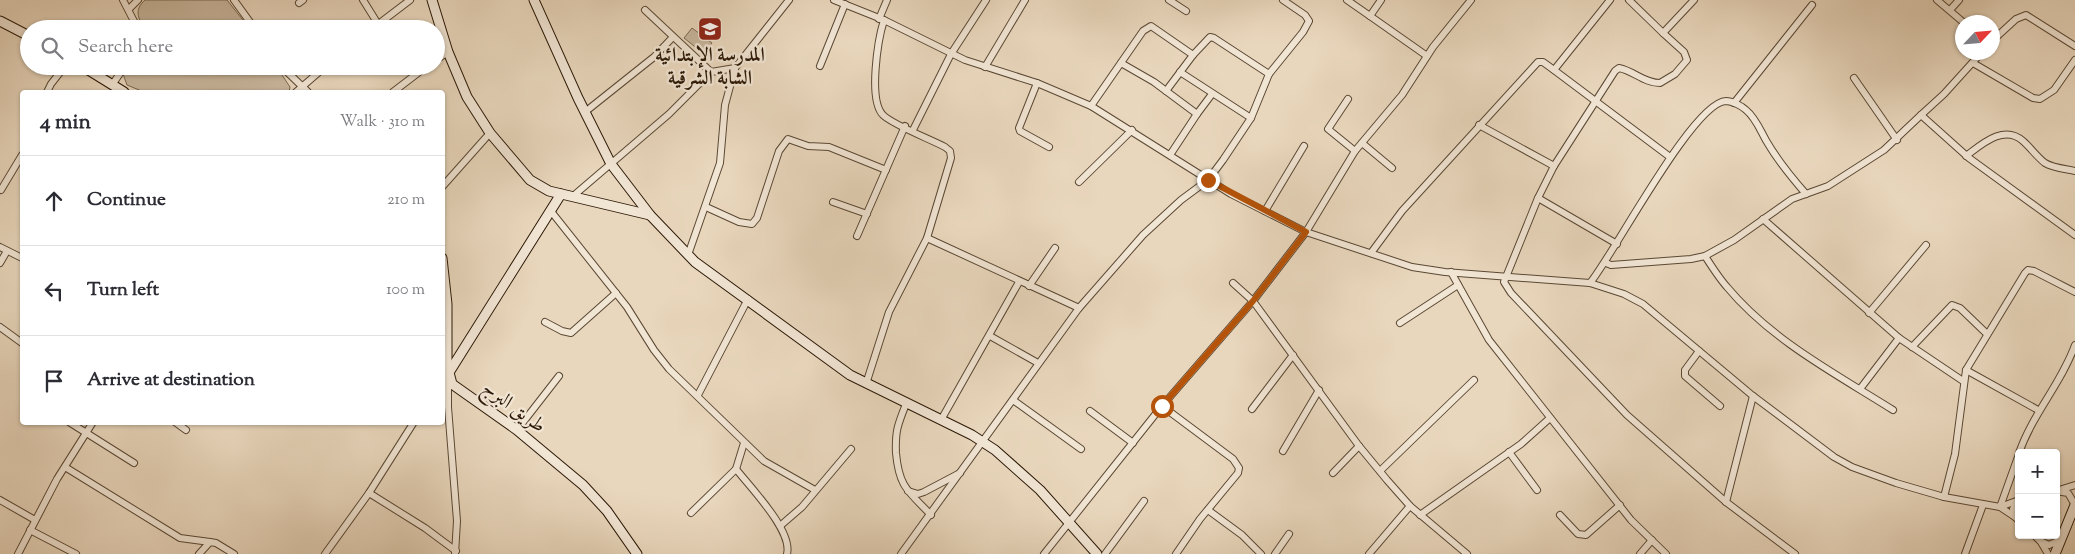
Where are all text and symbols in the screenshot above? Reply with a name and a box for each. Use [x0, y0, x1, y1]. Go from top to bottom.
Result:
north arrow [1955, 15, 2000, 60]
school or university icon: المدرسة الإبتدائية الشابة الشرقية [697, 16, 723, 42]
search box [20, 20, 445, 75]
icon: search [38, 34, 66, 62]
text: Search here [78, 34, 173, 61]
place label: المدرسة الإبتدائية الشابة الشرقية [655, 42, 765, 94]
text: 4 min [40, 108, 91, 138]
text: Walk · 310 m [340, 111, 425, 134]
route end [1197, 169, 1220, 192]
icon: ahead [40, 187, 68, 215]
text: Continue [87, 187, 166, 214]
text: 210 m [387, 189, 425, 212]
icon: left [40, 277, 68, 305]
text: Turn left [87, 277, 159, 304]
text: 100 m [386, 279, 425, 302]
icon: arrive [40, 367, 68, 395]
text: Arrive at destination [87, 367, 255, 394]
street label: طريق البرج [474, 375, 551, 442]
route start [1151, 395, 1174, 418]
map controls [2015, 449, 2060, 539]
button: + [2015, 449, 2060, 494]
button: − [2015, 494, 2060, 539]

